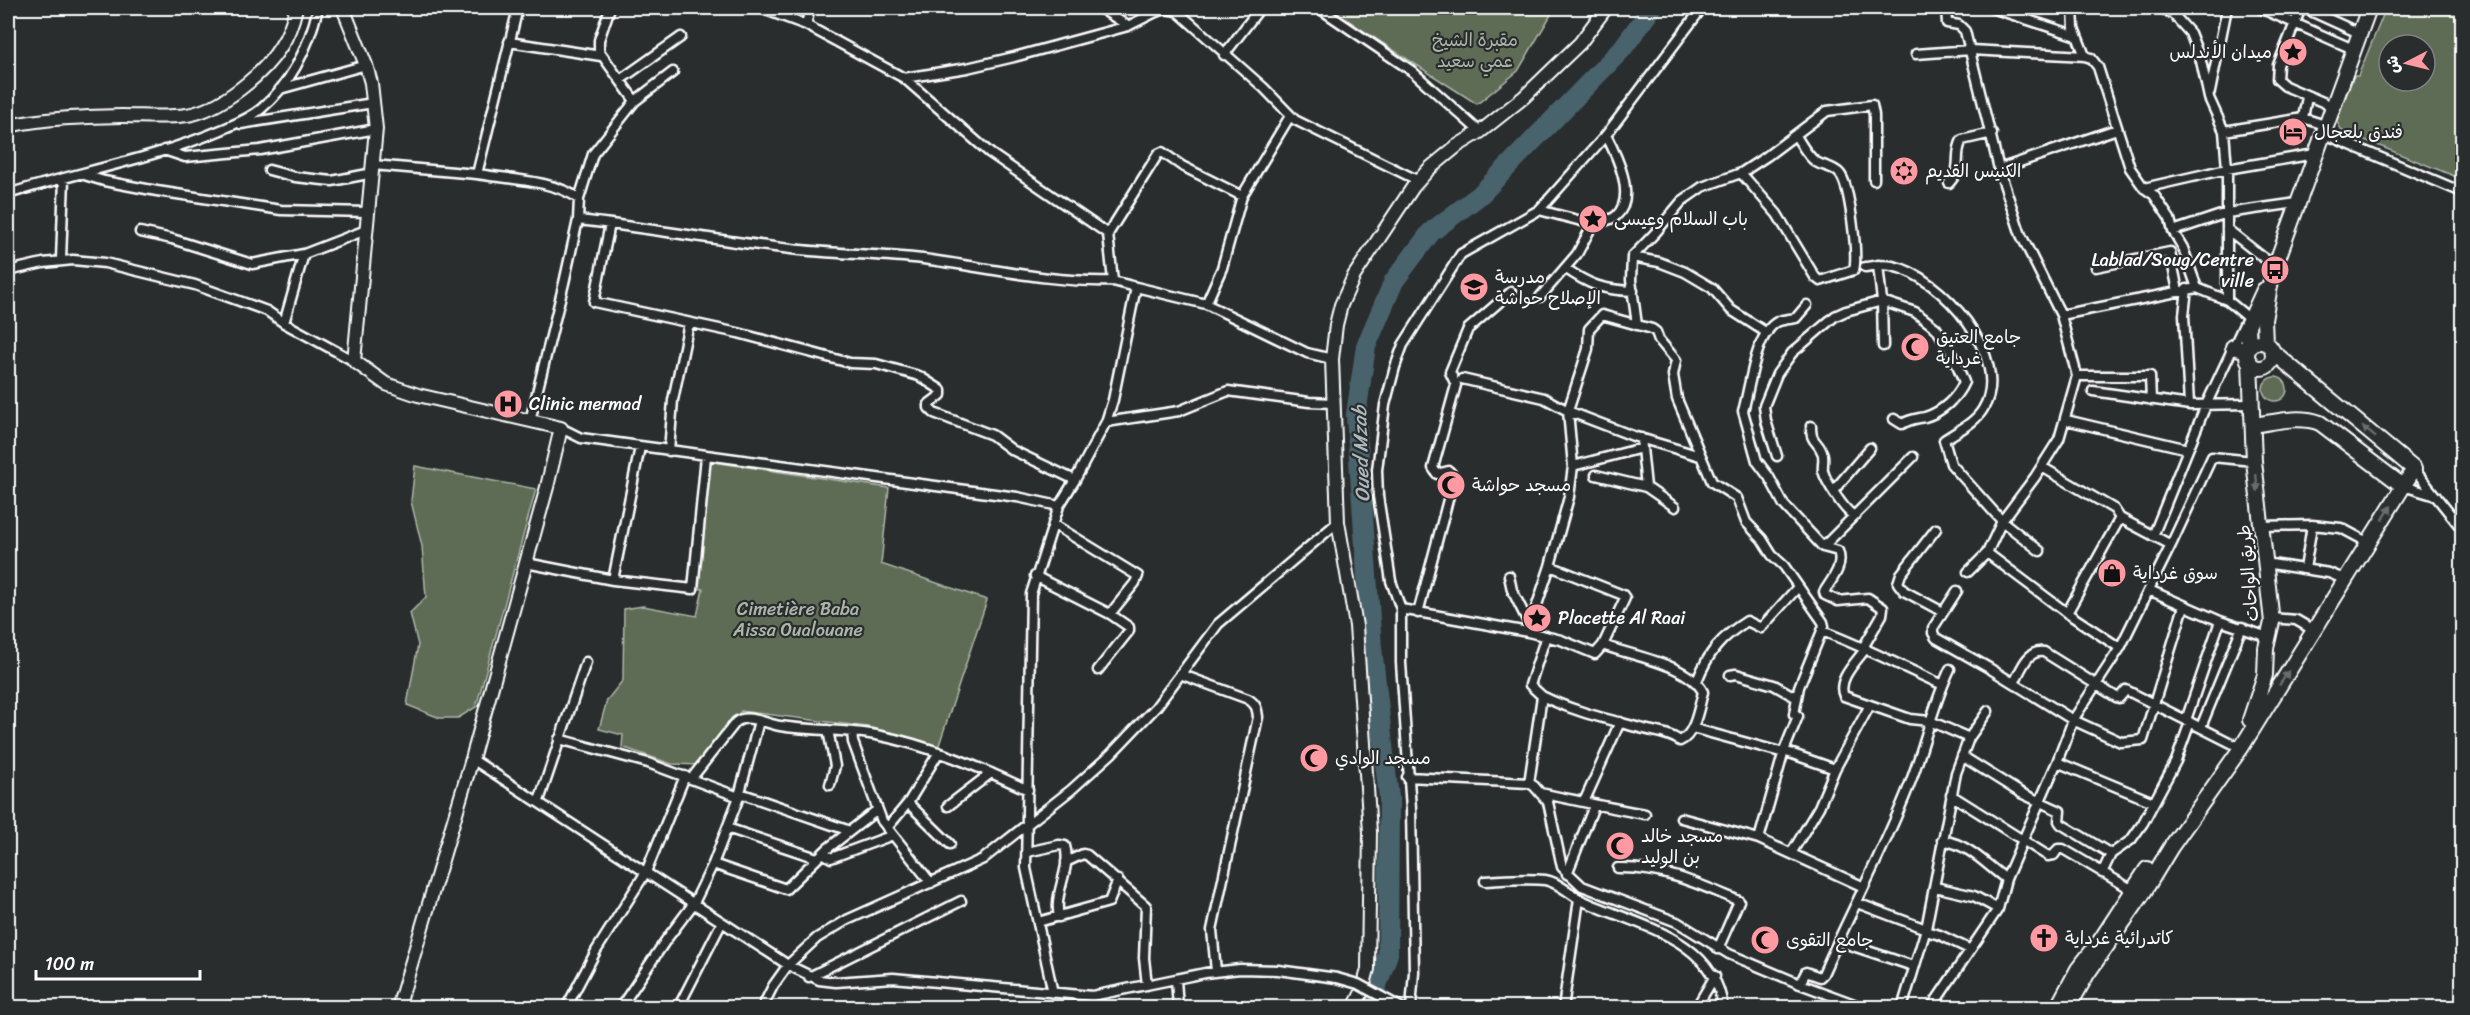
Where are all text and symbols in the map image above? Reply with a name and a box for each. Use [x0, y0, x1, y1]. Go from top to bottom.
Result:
park label: مقبرة الشيخ عمي سعيد [1432, 24, 1518, 77]
north arrow [2377, 33, 2437, 93]
place label: ميدان الأندلس [2169, 36, 2272, 68]
place icon: ميدان الأندلس [2277, 36, 2309, 68]
text: ش [2377, 54, 2408, 75]
hotel icon: فندق بلعجال [2277, 116, 2309, 148]
place label: فندق بلعجال [2314, 116, 2403, 148]
synagogue icon: الكنيس القديم [1888, 155, 1920, 187]
place label: الكنيس القديم [1925, 155, 2021, 187]
place icon: باب السلام وعيسى [1577, 203, 1609, 235]
place label: باب السلام وعيسى [1614, 203, 1748, 235]
place label: Lablad/Soug/Centre ville [2091, 244, 2254, 297]
bus stop icon: Lablad/Soug/Centre ville [2259, 254, 2291, 286]
place label: مدرسة الإصلاح حواشة [1495, 261, 1601, 314]
school or university icon: مدرسة الإصلاح حواشة [1458, 271, 1490, 303]
place label: جامع العتيق غرداية [1936, 321, 2021, 374]
mosque icon: جامع العتيق غرداية [1899, 331, 1931, 363]
hospital icon: Clinic mermad [492, 388, 524, 420]
place label: Clinic mermad [529, 388, 642, 420]
water label: Oued Mzab [1342, 404, 1380, 503]
one-way arrow [2361, 425, 2377, 438]
mosque icon: مسجد حواشة [1435, 469, 1467, 501]
place label: مسجد حواشة [1472, 469, 1571, 501]
one-way arrow [2252, 474, 2262, 493]
one-way arrow [2382, 504, 2393, 521]
street label: طريق الواحات [2228, 523, 2268, 623]
shop icon: سوق غرداية [2096, 557, 2128, 589]
place label: سوق غرداية [2133, 557, 2218, 589]
park label: Cimetière Baba Aissa Oualouane [732, 593, 863, 646]
place icon: Placette Al Raai [1521, 602, 1553, 634]
place label: Placette Al Raai [1558, 602, 1686, 634]
one-way arrow [2279, 670, 2290, 686]
mosque icon: مسجد الوادي [1298, 742, 1330, 774]
place label: مسجد الوادي [1335, 742, 1431, 774]
place label: مسجد خالد بن الوليد [1641, 820, 1723, 873]
mosque icon: مسجد خالد بن الوليد [1604, 830, 1636, 862]
church icon: كاتدرائية غرداية [2028, 922, 2060, 954]
place label: كاتدرائية غرداية [2065, 922, 2174, 954]
mosque icon: جامع التقوى [1749, 924, 1781, 956]
place label: جامع التقوى [1786, 924, 1874, 956]
scale bar [36, 943, 200, 981]
text: 100 m [45, 948, 94, 980]

